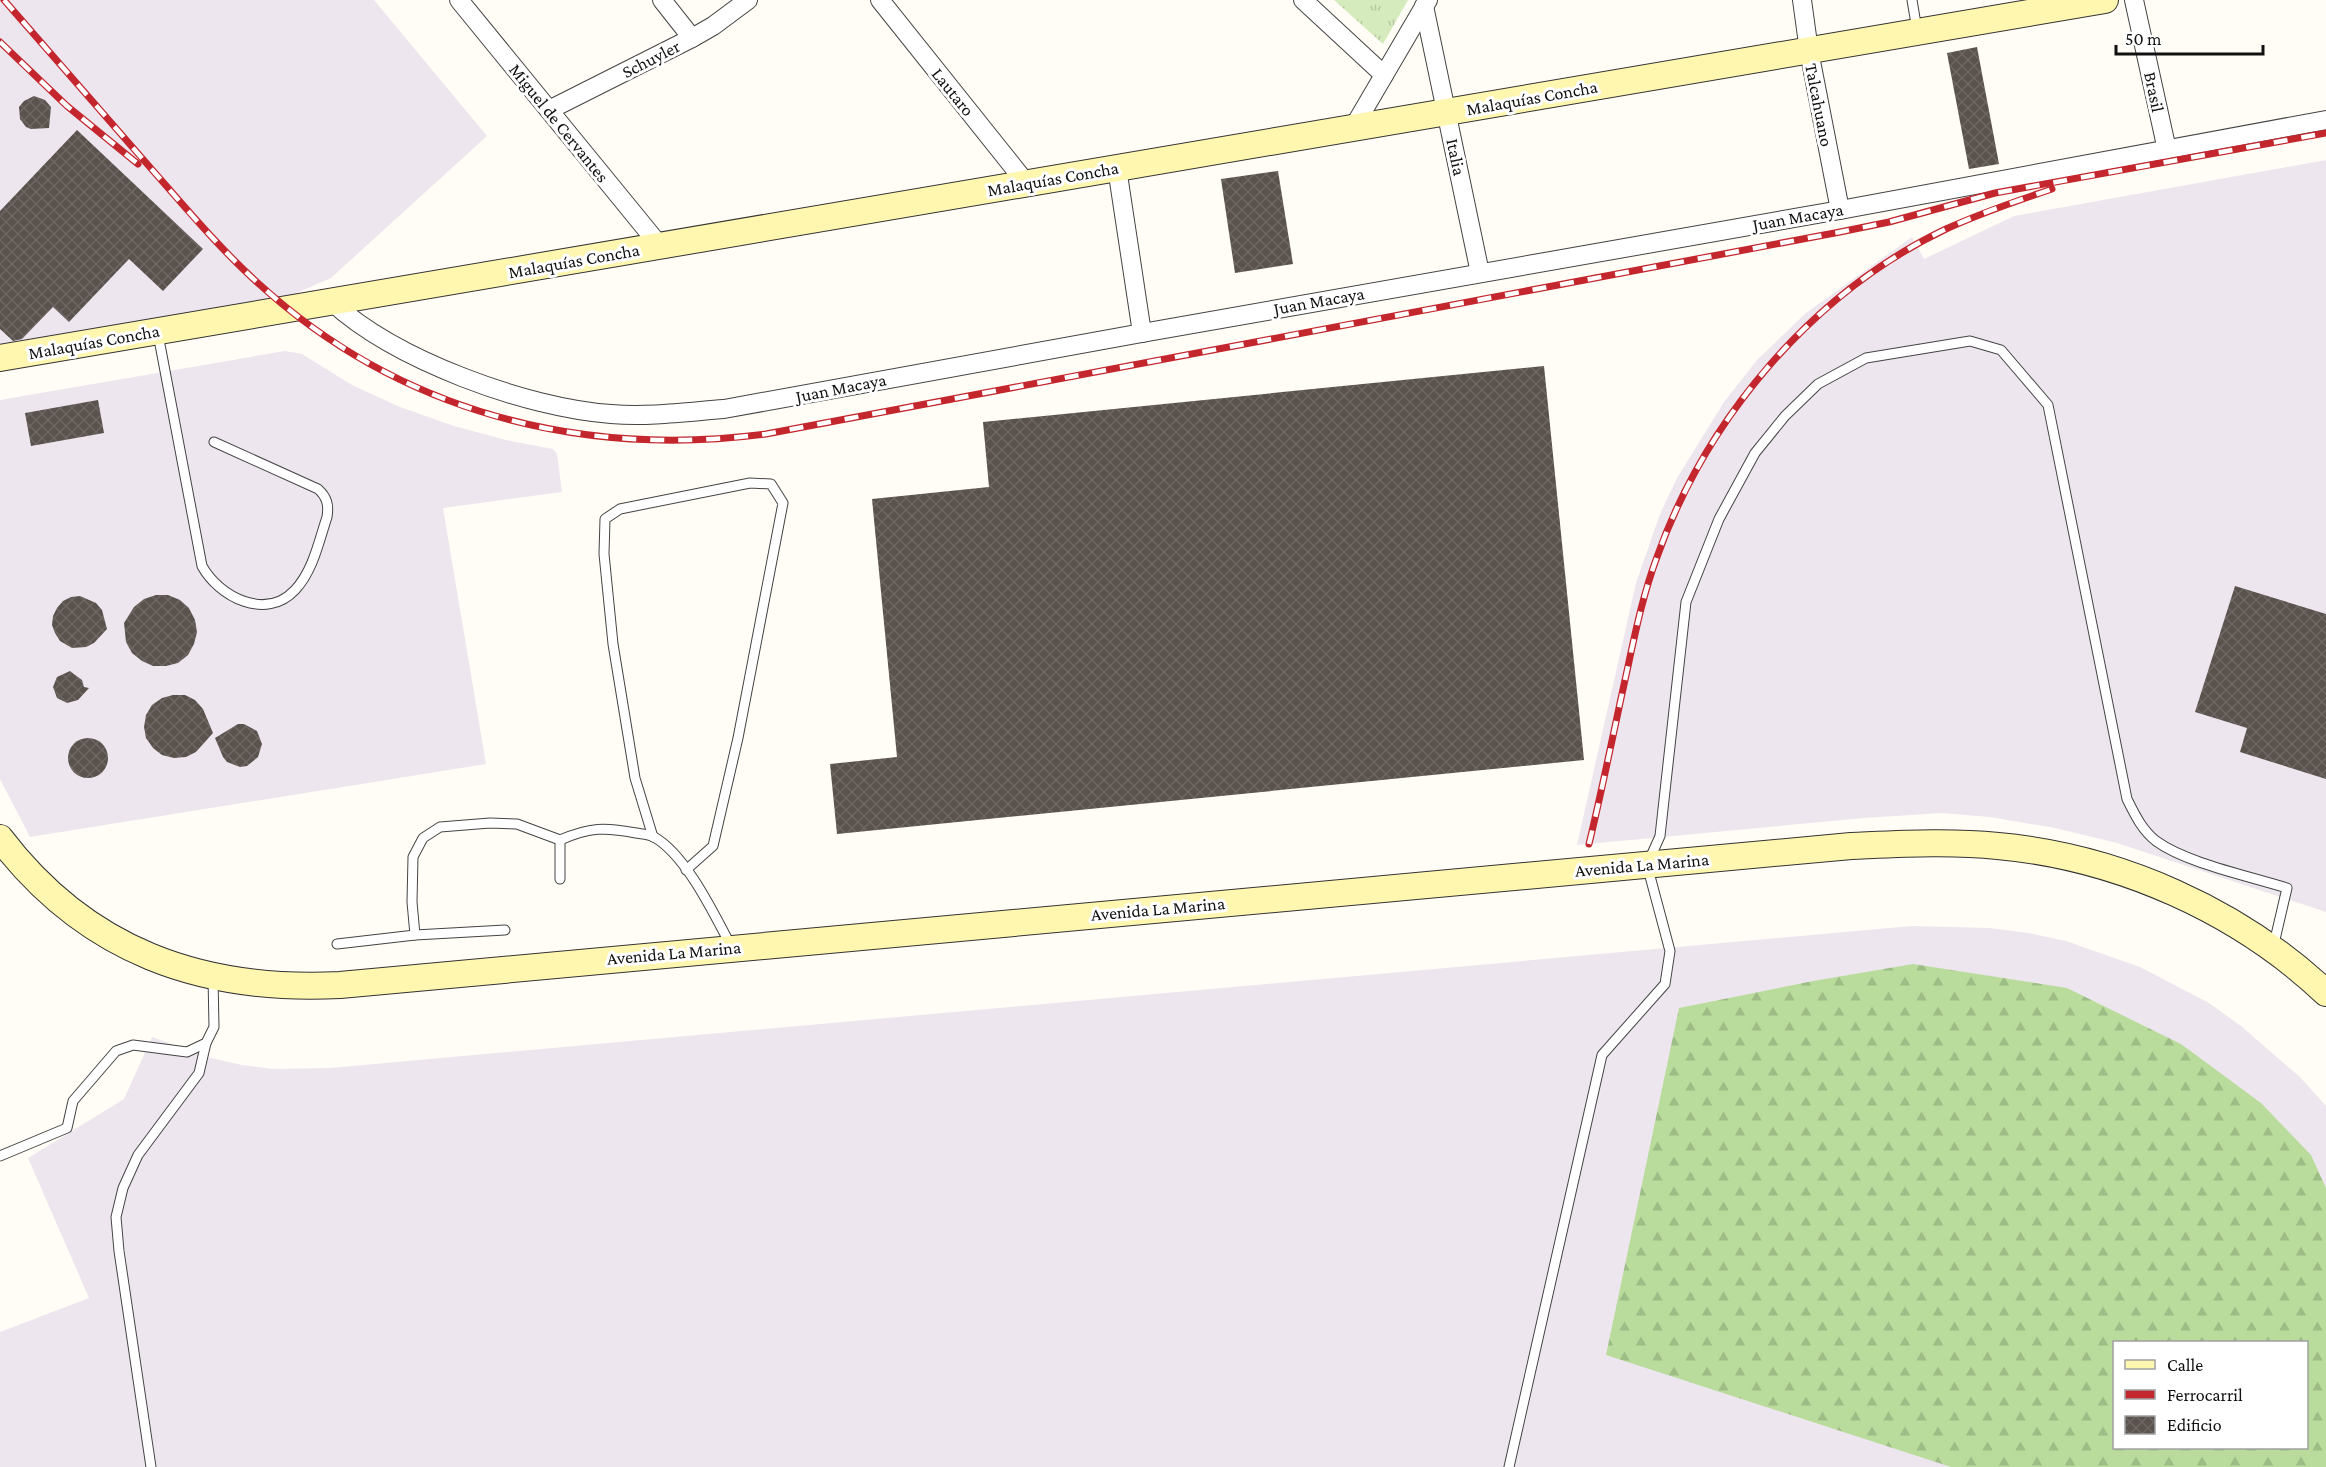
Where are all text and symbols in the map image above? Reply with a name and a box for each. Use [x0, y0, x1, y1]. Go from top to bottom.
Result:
scale bar [2116, 18, 2263, 56]
text: 50 m [2125, 29, 2162, 49]
street label: Schuyler [619, 36, 684, 82]
street label: Miguel de Cervantes [505, 60, 613, 186]
street label: Talcahuano [1801, 62, 1837, 148]
street label: Lautaro [928, 64, 978, 120]
street label: Brasil [2140, 70, 2168, 114]
street label: Malaquías Concha [1465, 77, 1599, 119]
street label: Italia [1442, 137, 1470, 177]
street label: Malaquías Concha [986, 158, 1120, 200]
street label: Juan Macaya [1749, 199, 1845, 235]
street label: Malaquías Concha [507, 240, 641, 282]
street label: Juan Macaya [1270, 283, 1366, 319]
street label: Malaquías Concha [27, 321, 161, 363]
street label: Juan Macaya [792, 369, 888, 407]
street label: Avenida La Marina [1574, 849, 1710, 881]
street label: Avenida La Marina [1090, 893, 1226, 925]
street label: Avenida La Marina [606, 937, 742, 969]
legend [2113, 1341, 2308, 1449]
text: Calle [2167, 1355, 2203, 1375]
text: Ferrocarril [2167, 1385, 2243, 1405]
text: Edificio [2167, 1415, 2222, 1435]

